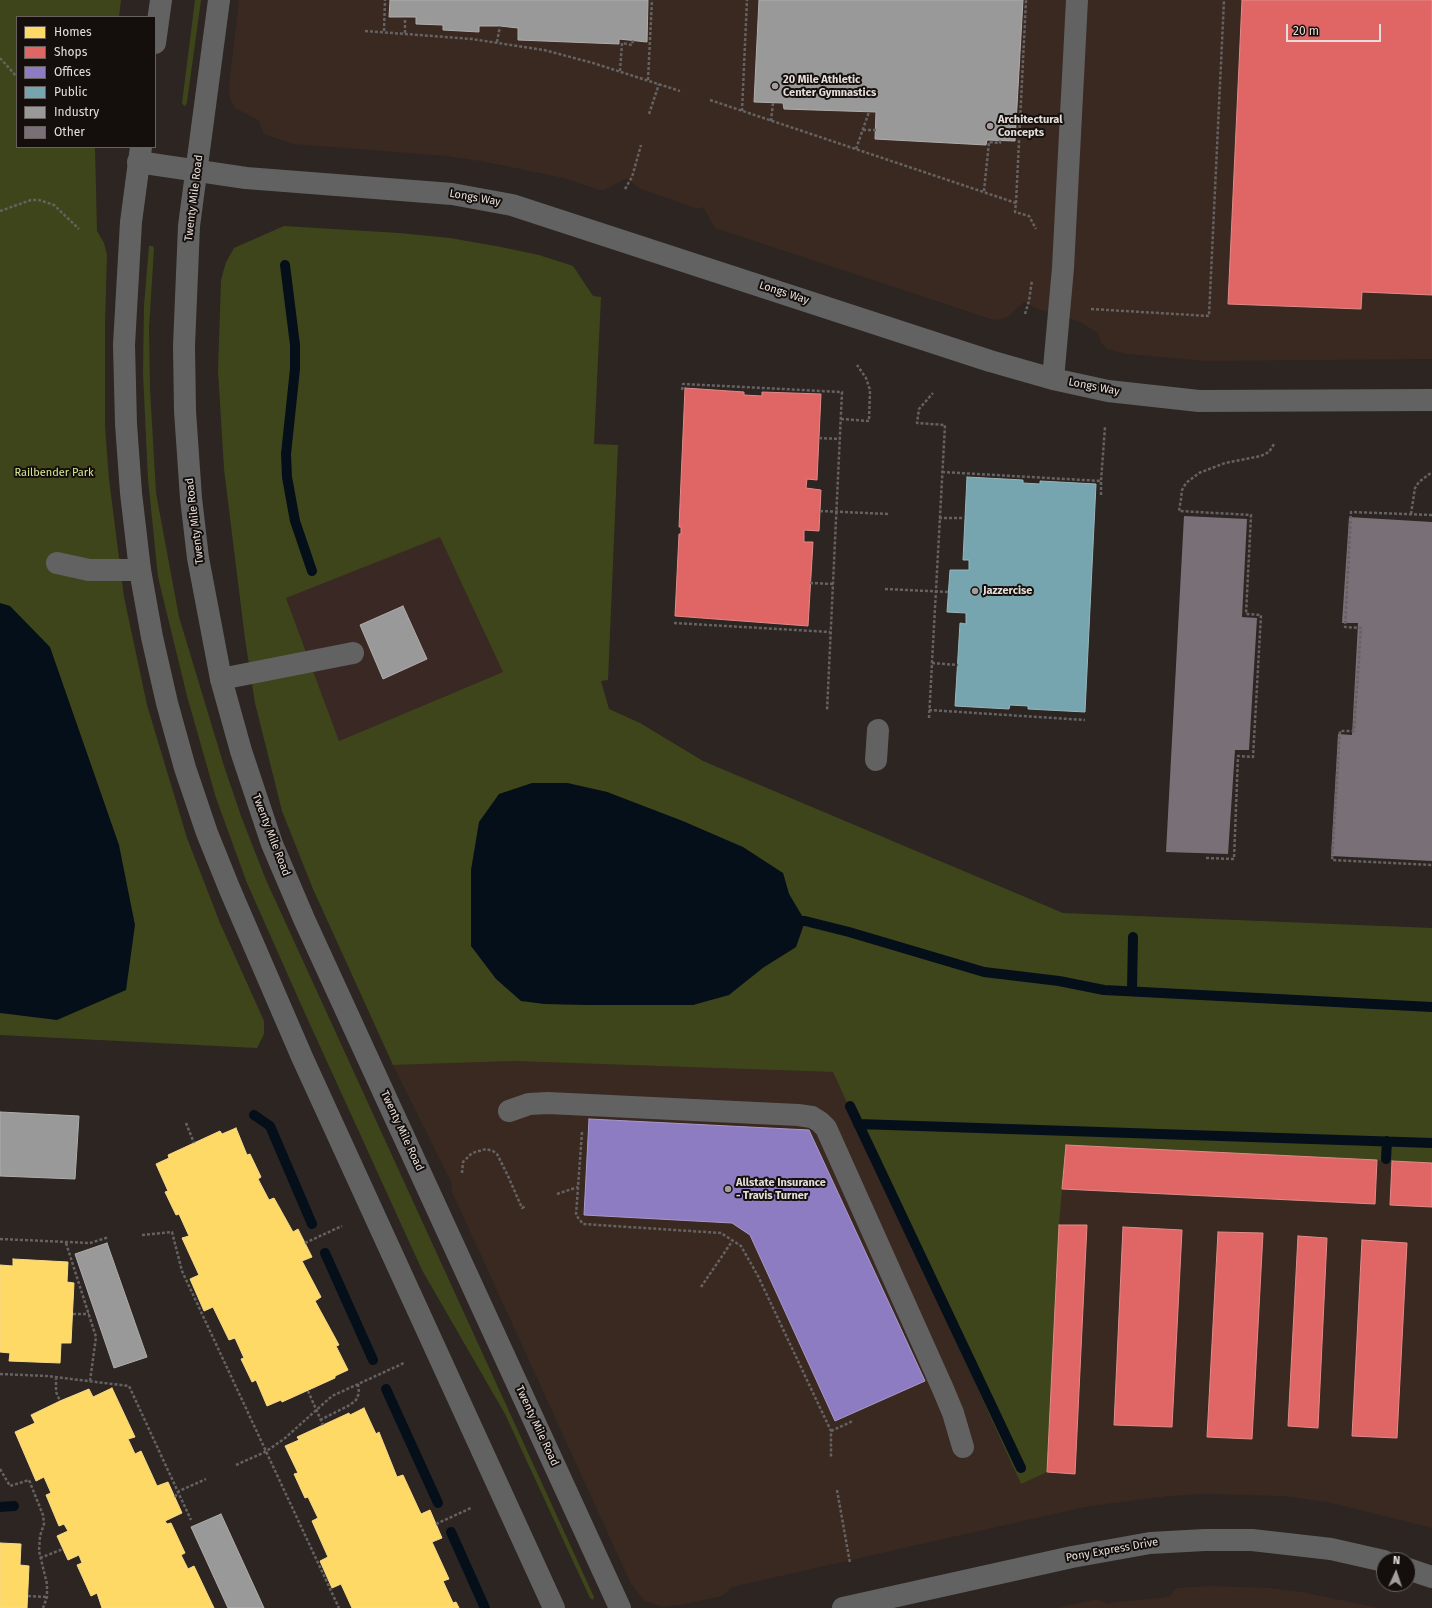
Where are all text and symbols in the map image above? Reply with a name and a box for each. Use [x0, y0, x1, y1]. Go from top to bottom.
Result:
legend [16, 16, 156, 148]
scale bar [1288, 16, 1383, 42]
text: 20 m [1293, 24, 1319, 38]
text: Homes [54, 25, 92, 39]
text: Shops [54, 45, 87, 59]
text: Offices [54, 65, 91, 79]
place label: 20 Mile Athletic Center Gymnastics [783, 73, 876, 99]
marker: 20 Mile Athletic Center Gymnastics [770, 81, 780, 91]
text: Public [54, 85, 87, 99]
text: Industry [54, 105, 99, 119]
place label: Architectural Concepts [998, 113, 1062, 139]
marker: Architectural Concepts [985, 121, 995, 131]
text: Other [54, 125, 85, 139]
street label: Twenty Mile Road [182, 154, 206, 242]
street label: Longs Way [448, 187, 502, 209]
street label: Longs Way [757, 279, 811, 307]
street label: Longs Way [1067, 376, 1121, 398]
park label: Railbender Park [14, 466, 94, 480]
street label: Twenty Mile Road [183, 477, 207, 565]
place label: Jazzercise [983, 584, 1032, 598]
marker: Jazzercise [970, 586, 980, 596]
street label: Twenty Mile Road [249, 792, 293, 878]
street label: Twenty Mile Road [378, 1089, 426, 1173]
place label: Allstate Insurance - Travis Turner [736, 1176, 826, 1202]
marker: Allstate Insurance - Travis Turner [723, 1184, 733, 1194]
street label: Twenty Mile Road [513, 1384, 561, 1468]
street label: Pony Express Drive [1065, 1535, 1159, 1565]
north arrow [1376, 1552, 1416, 1592]
text: N [1393, 1554, 1401, 1567]

